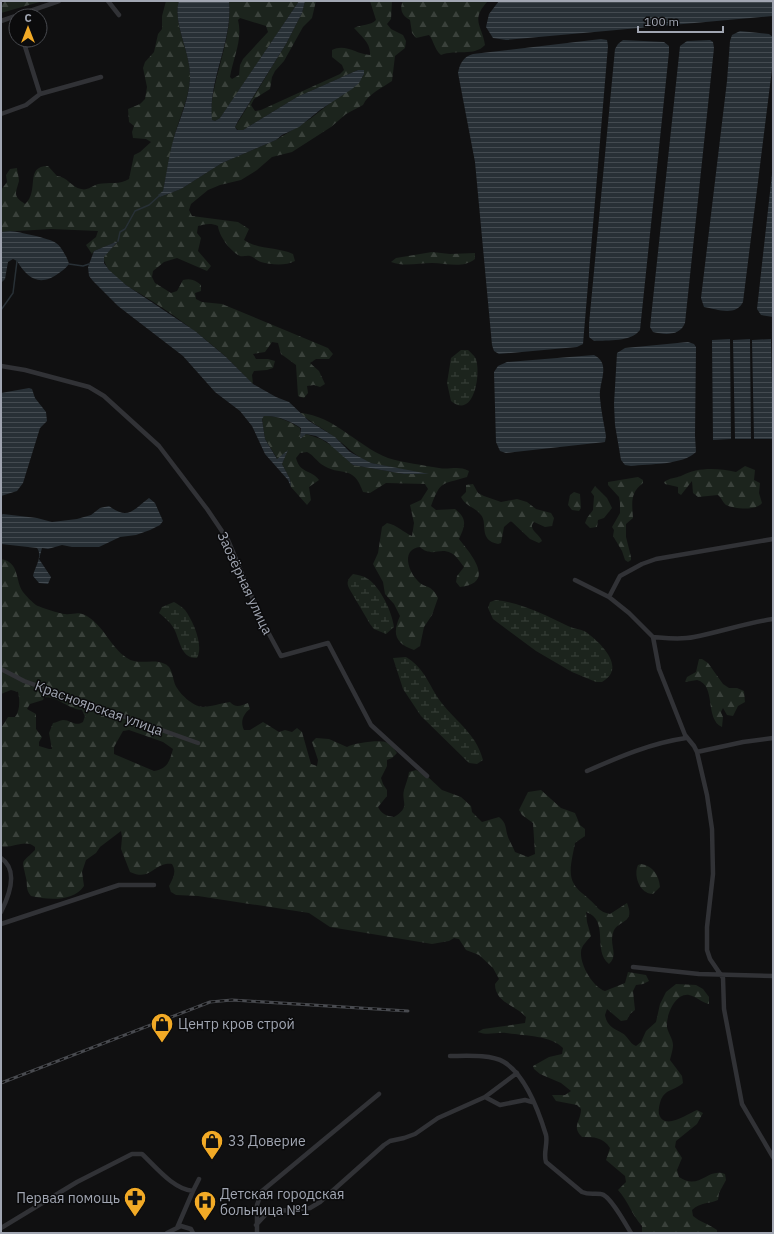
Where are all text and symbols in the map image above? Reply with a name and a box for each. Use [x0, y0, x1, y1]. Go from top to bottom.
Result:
north arrow [8, 8, 48, 48]
scale bar [638, 8, 723, 34]
text: С [24, 11, 32, 25]
text: 100 m [644, 14, 679, 29]
street label: Заозёрная улица [213, 529, 277, 638]
street label: Красноярская улица [32, 676, 166, 740]
shop icon: Центр кров строй [149, 1011, 175, 1044]
place label: Центр кров строй [178, 1015, 295, 1033]
shop icon: 33 Доверие [199, 1128, 225, 1161]
place label: 33 Доверие [228, 1132, 306, 1150]
pharmacy icon: Первая помощь [122, 1185, 148, 1218]
place label: Детская городская больница №1 [220, 1185, 344, 1219]
place label: Первая помощь [16, 1189, 120, 1207]
hospital icon: Детская городская больница №1 [192, 1189, 218, 1222]

